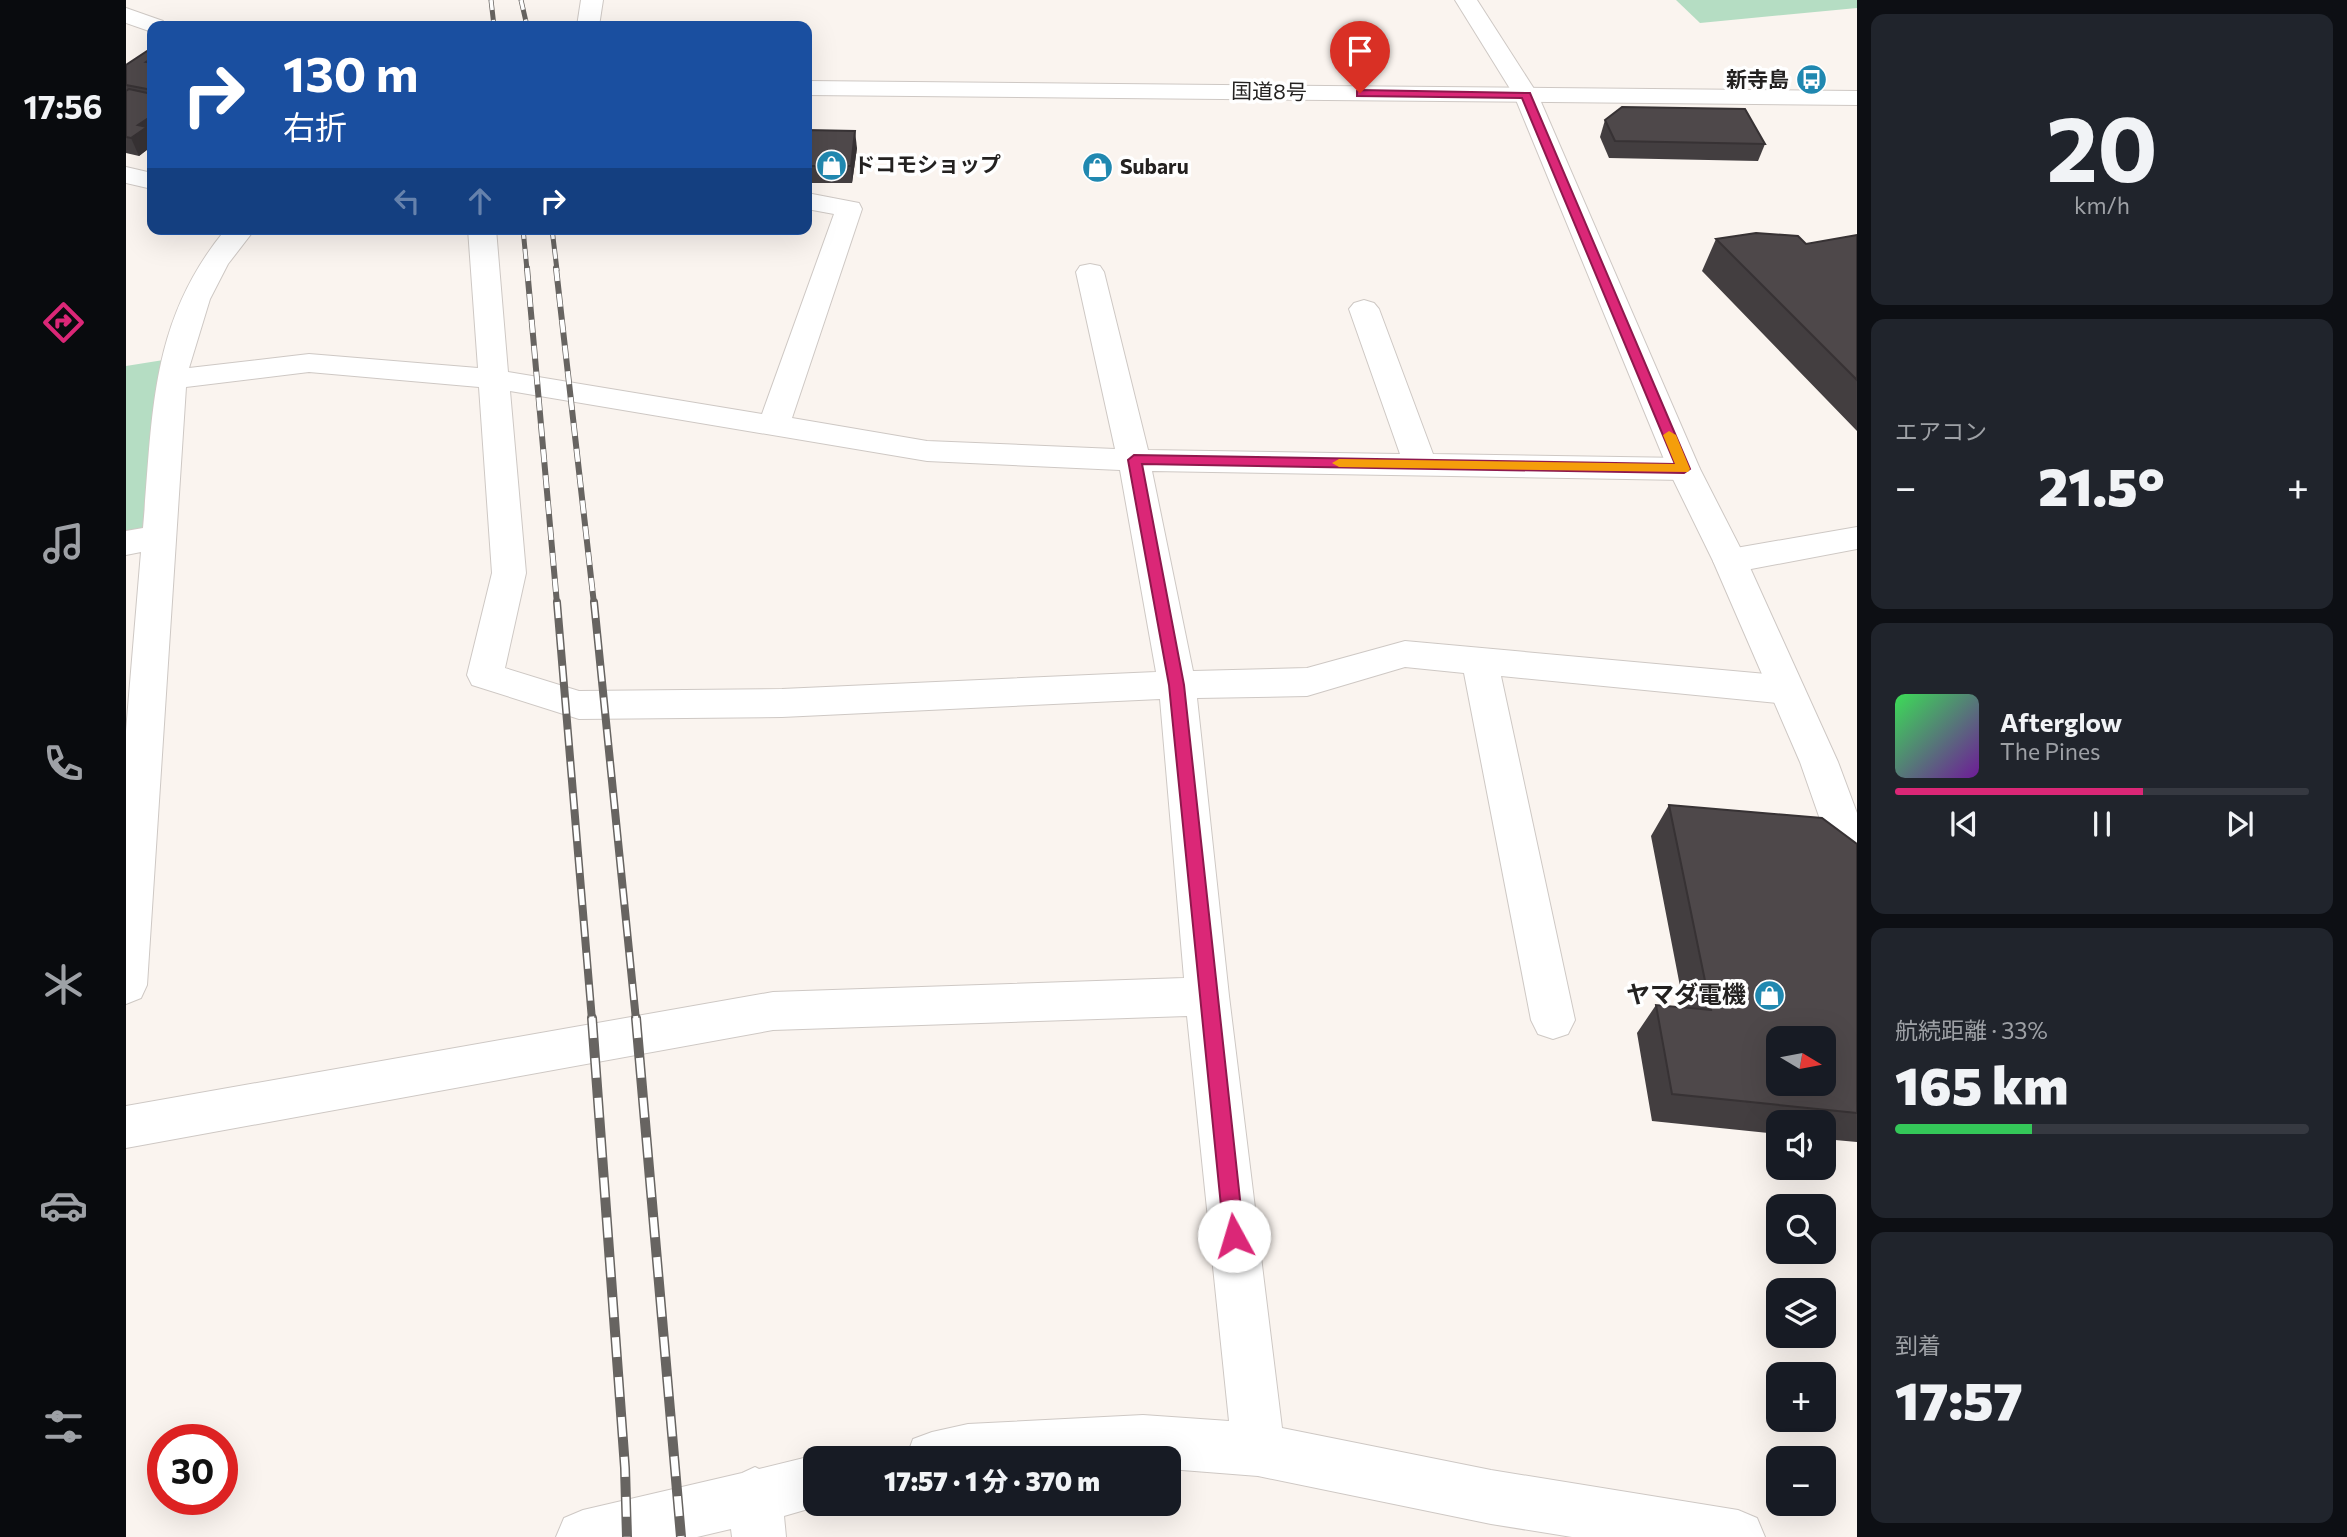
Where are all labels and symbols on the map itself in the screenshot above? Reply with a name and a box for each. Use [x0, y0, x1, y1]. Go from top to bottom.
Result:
pin [1330, 21, 1390, 93]
bus stop icon: 新寺島 [1795, 63, 1829, 97]
place label: 新寺島 [1726, 66, 1789, 91]
street label: 国道8号 [1231, 77, 1307, 104]
shop icon: ドコモショップ [814, 148, 848, 182]
shop icon: Subaru [1080, 150, 1114, 184]
place label: ドコモショップ [854, 151, 1001, 176]
place label: Subaru [1120, 153, 1189, 178]
shop icon: ヤマダ電機 [1752, 978, 1786, 1012]
place label: ヤマダ電機 [1626, 979, 1746, 1008]
north arrow [1766, 1026, 1836, 1096]
position arrow [1197, 1199, 1271, 1273]
speed limit sign: 30 [147, 1424, 238, 1515]

